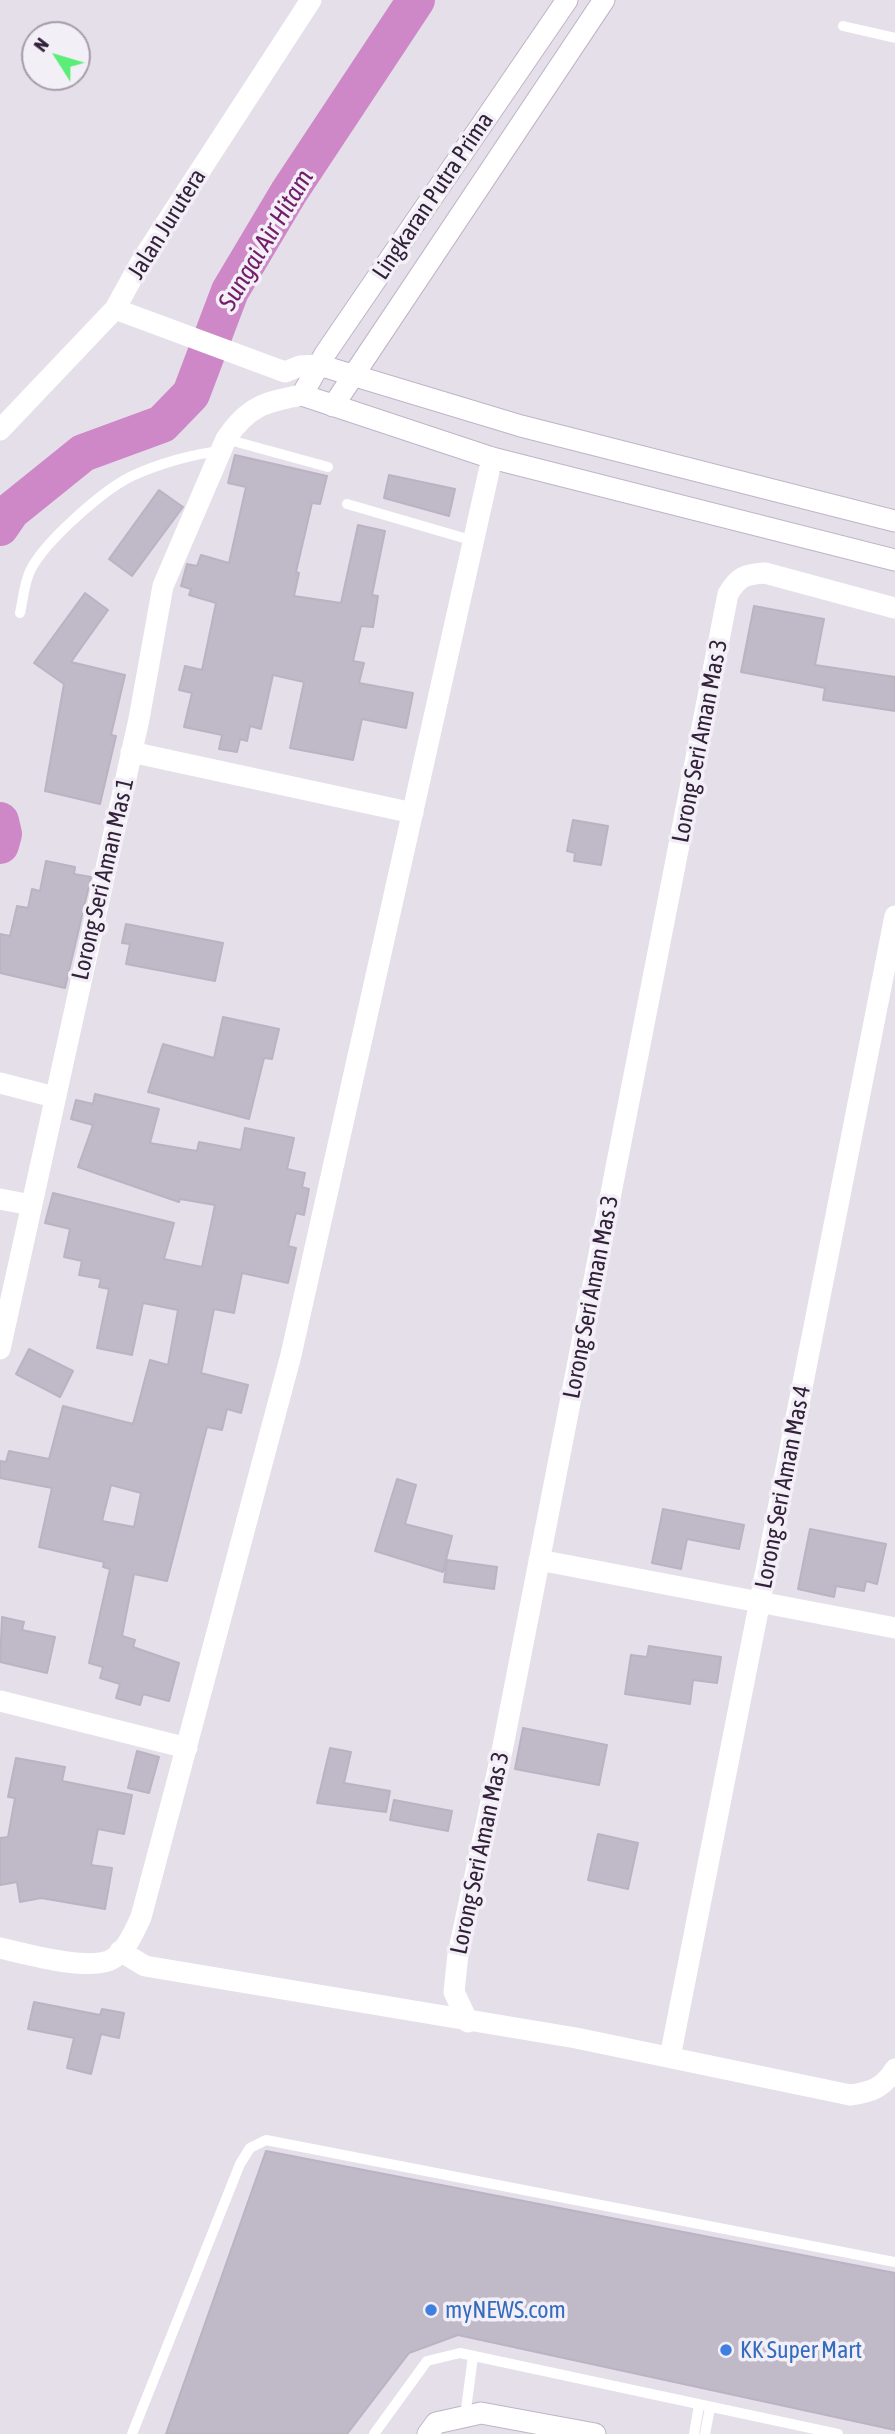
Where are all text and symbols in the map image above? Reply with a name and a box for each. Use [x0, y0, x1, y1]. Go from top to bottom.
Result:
north arrow [21, 21, 91, 91]
text: N [29, 33, 53, 56]
street label: Lingkaran Putra Prima [366, 107, 500, 285]
street label: Jalan Jurutera [122, 164, 212, 284]
water label: Sungai Air Hitam [212, 164, 320, 316]
street label: Lorong Seri Aman Mas 3 [666, 637, 734, 845]
street label: Lorong Seri Aman Mas 1 [66, 775, 140, 983]
street label: Lorong Seri Aman Mas 3 [557, 1193, 625, 1401]
street label: Lorong Seri Aman Mas 4 [749, 1383, 817, 1591]
street label: Lorong Seri Aman Mas 3 [444, 1749, 516, 1957]
place label: myNEWS.com [445, 2296, 566, 2324]
marker: myNEWS.com [423, 2302, 439, 2318]
place label: KK Super Mart [740, 2336, 862, 2364]
marker: KK Super Mart [718, 2342, 734, 2358]

